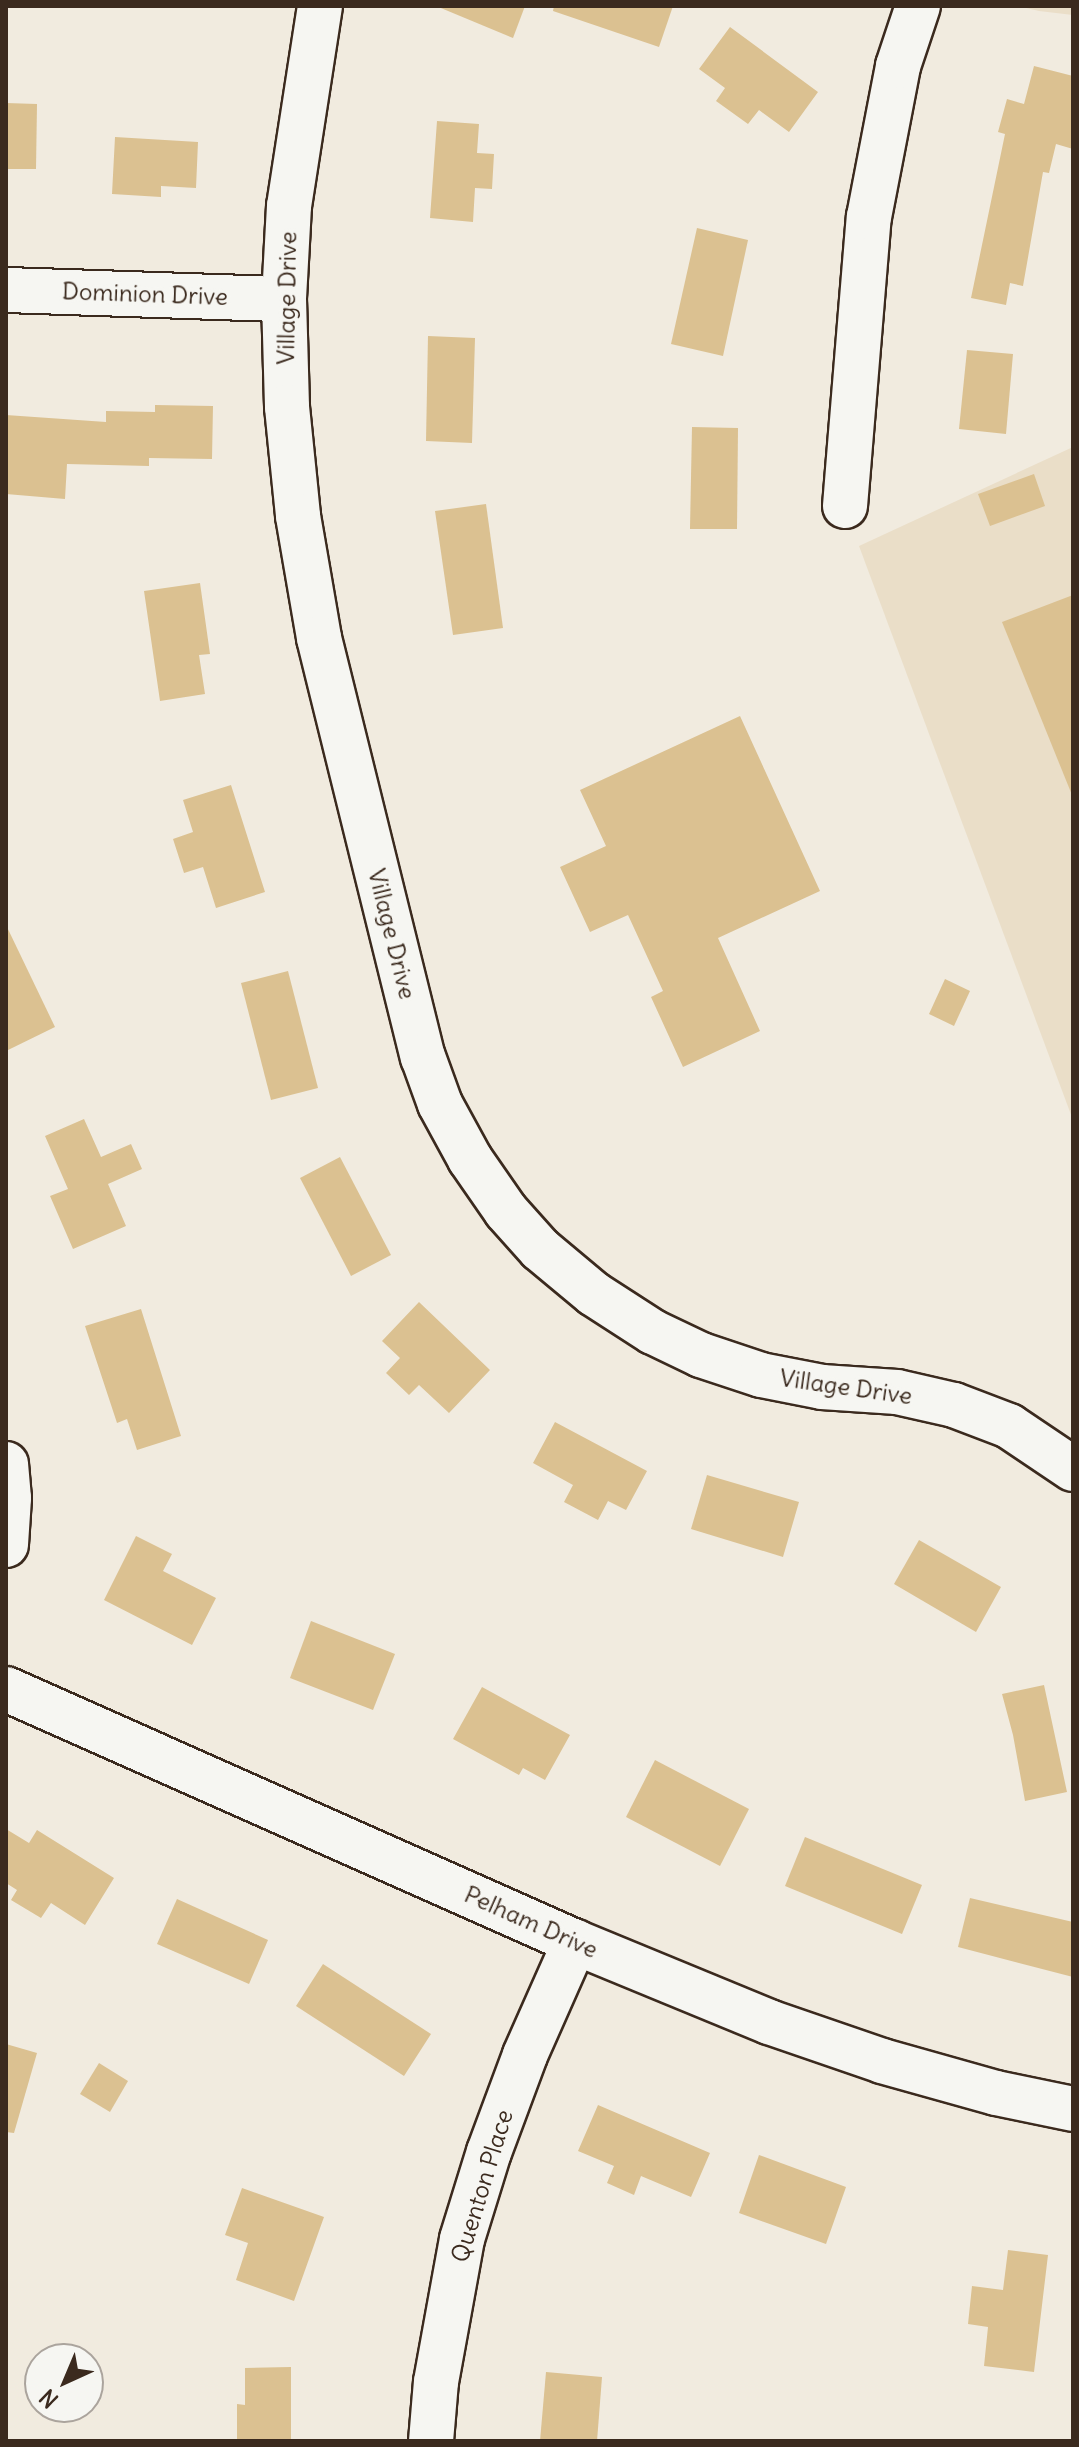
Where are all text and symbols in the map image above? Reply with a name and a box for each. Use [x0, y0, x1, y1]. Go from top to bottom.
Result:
street label: Village Drive [271, 231, 303, 365]
street label: Dominion Drive [62, 277, 228, 311]
street label: Village Drive [362, 866, 422, 1002]
street label: Village Drive [778, 1363, 914, 1411]
street label: Pelham Drive [460, 1880, 602, 1964]
street label: Quenton Place [445, 2106, 519, 2266]
north arrow [24, 2343, 104, 2423]
text: N [34, 2383, 64, 2414]

